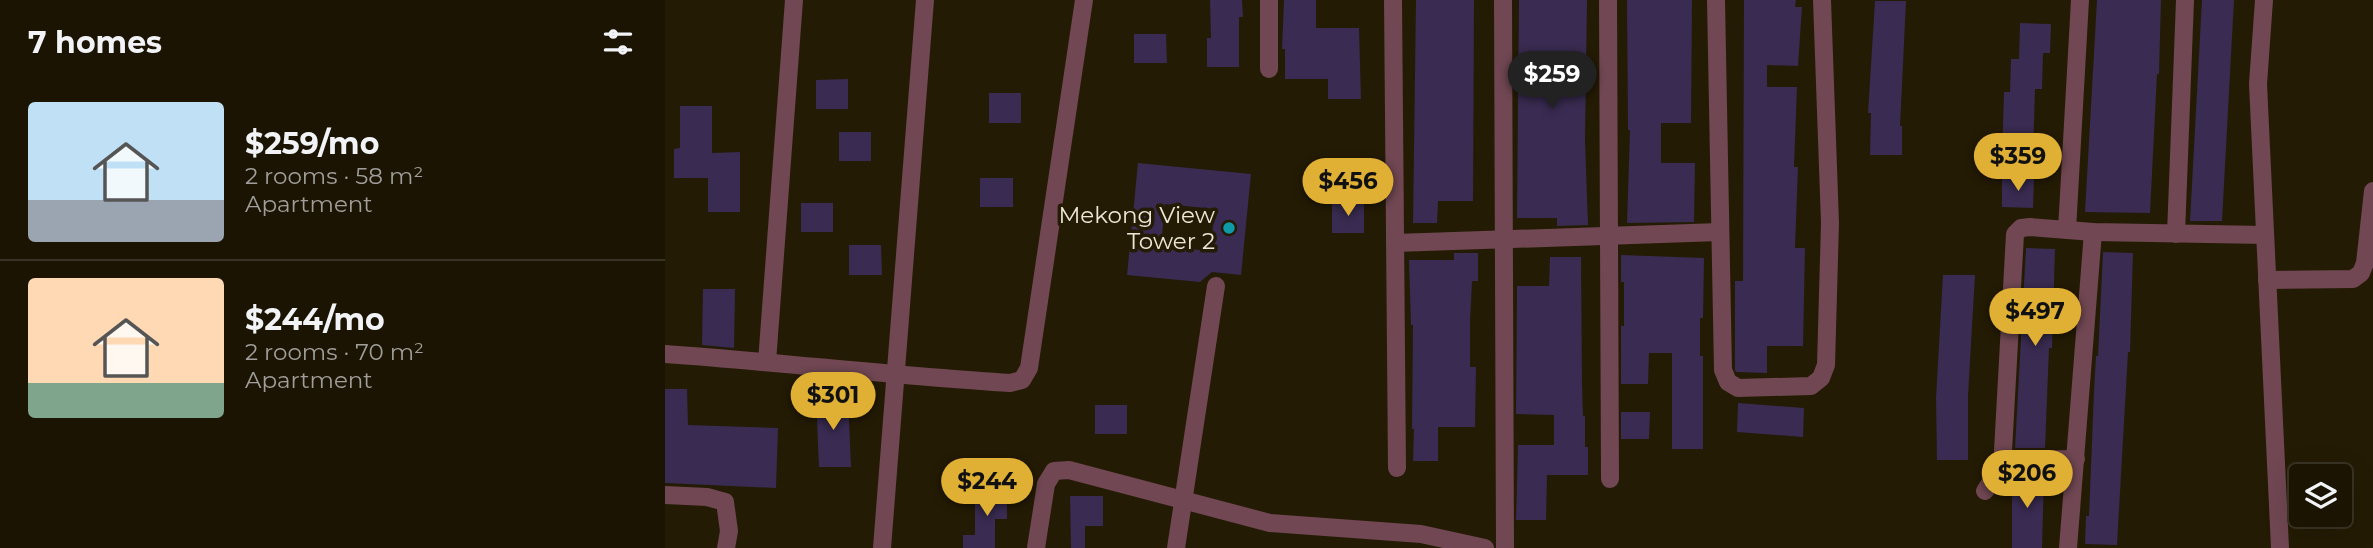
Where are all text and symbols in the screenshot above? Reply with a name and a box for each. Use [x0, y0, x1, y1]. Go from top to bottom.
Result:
icon: filters [599, 23, 637, 61]
text: 7 homes [28, 24, 162, 61]
pin: $259 [1511, 52, 1593, 111]
text: $259 [1524, 60, 1580, 88]
text: $259/mo [245, 125, 379, 162]
icon: home [84, 130, 168, 214]
pin: $359 [1977, 134, 2059, 193]
text: $359 [1990, 142, 2046, 170]
pin: $456 [1307, 158, 1389, 218]
text: 2 rooms · 58 m² [245, 162, 423, 190]
text: $456 [1318, 167, 1378, 195]
text: Apartment [245, 190, 373, 218]
place label: Mekong View Tower 2 [1058, 201, 1216, 255]
marker: Mekong View Tower 2 [1221, 220, 1237, 236]
pin: $497 [1994, 288, 2076, 348]
text: $497 [2005, 297, 2065, 325]
text: $244/mo [245, 301, 385, 338]
icon: home [84, 306, 168, 390]
text: 2 rooms · 70 m² [245, 338, 424, 366]
text: Apartment [245, 366, 373, 394]
pin: $301 [792, 372, 874, 432]
text: $301 [807, 381, 859, 409]
pin: $206 [1986, 450, 2068, 510]
pin: $244 [946, 458, 1028, 518]
text: $206 [1998, 459, 2056, 487]
map controls [2289, 464, 2352, 527]
button: layers [2289, 464, 2352, 527]
text: $244 [957, 467, 1017, 495]

